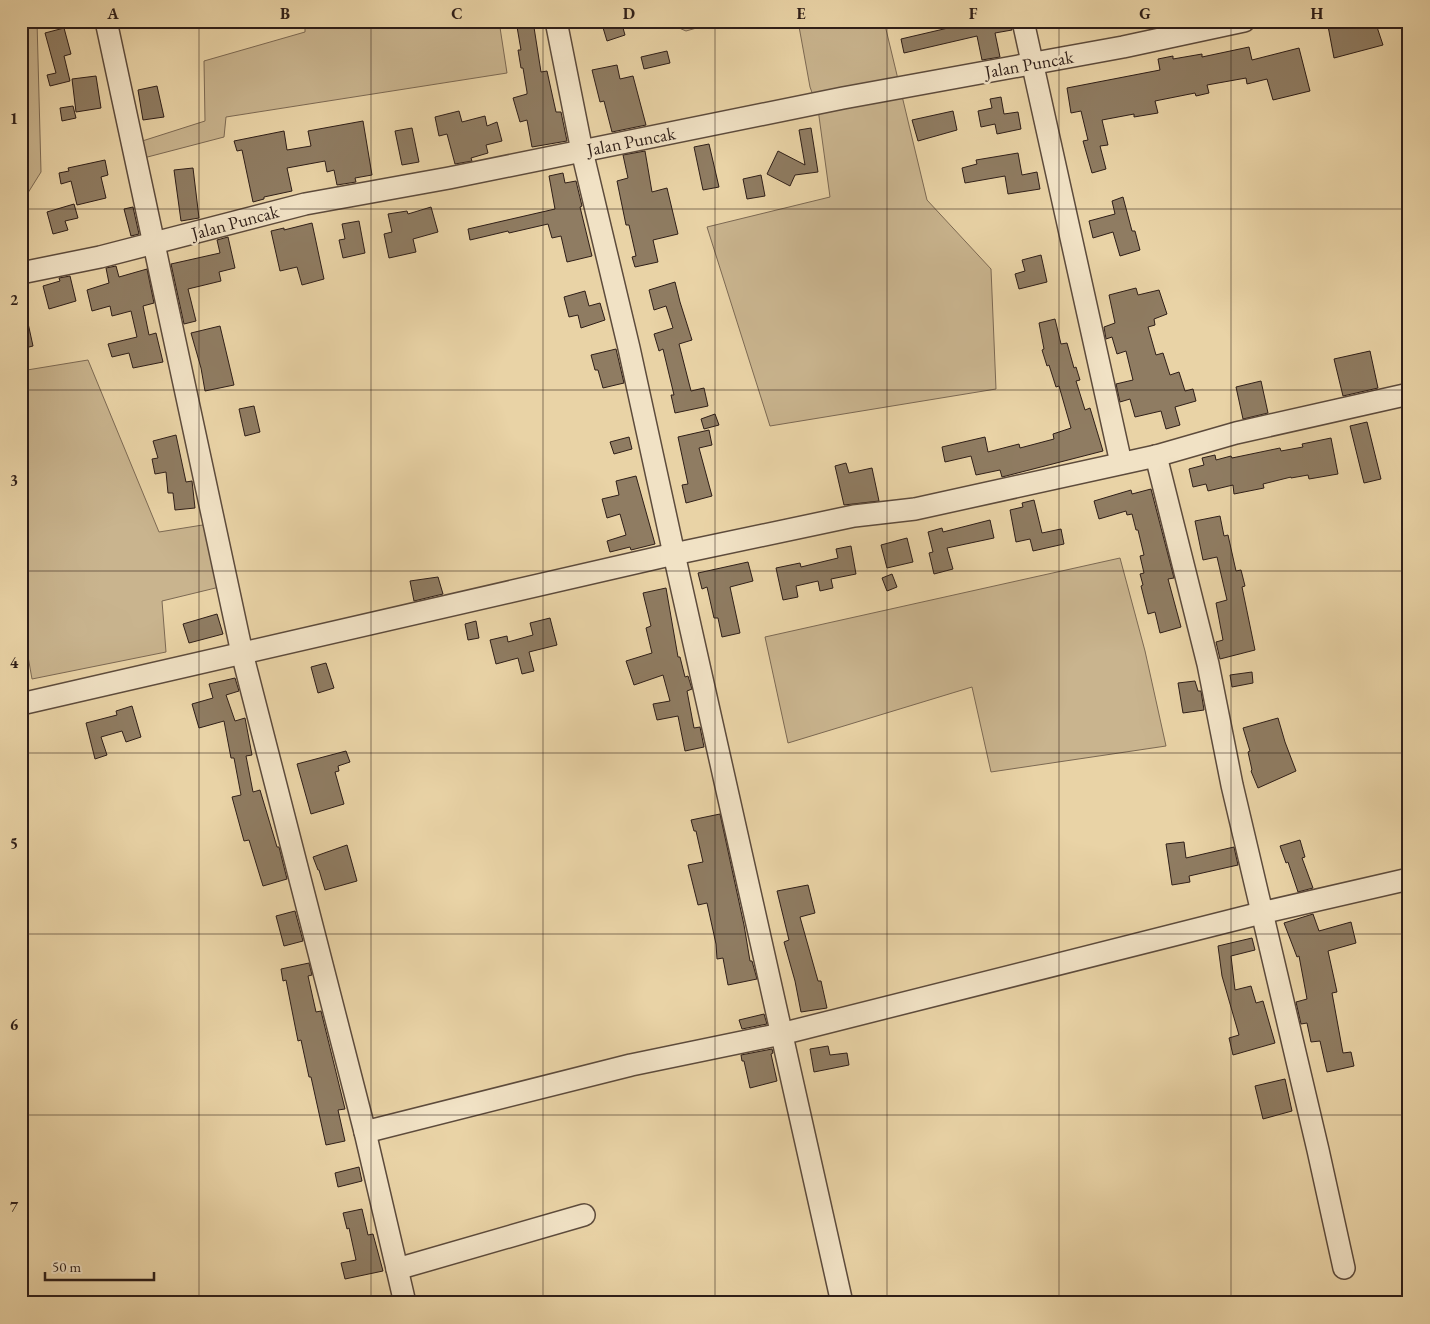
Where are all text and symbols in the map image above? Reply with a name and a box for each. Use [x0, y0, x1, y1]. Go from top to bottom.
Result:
text: A [106, 3, 119, 24]
text: B [280, 3, 290, 24]
text: C [451, 3, 463, 24]
text: D [623, 3, 635, 24]
text: E [796, 3, 806, 24]
text: F [969, 3, 978, 24]
text: G [1139, 3, 1151, 24]
text: H [1311, 3, 1324, 24]
street label: Jalan Puncak [981, 45, 1076, 83]
text: 1 [10, 108, 18, 129]
street label: Jalan Puncak [583, 121, 678, 161]
street label: Jalan Puncak [187, 199, 282, 245]
text: 2 [10, 289, 19, 310]
text: 3 [10, 470, 18, 491]
text: 4 [10, 652, 19, 673]
text: 5 [10, 833, 18, 854]
text: 6 [10, 1014, 19, 1035]
text: 7 [10, 1196, 19, 1217]
scale bar [45, 1249, 154, 1281]
text: 50 m [52, 1257, 81, 1276]

